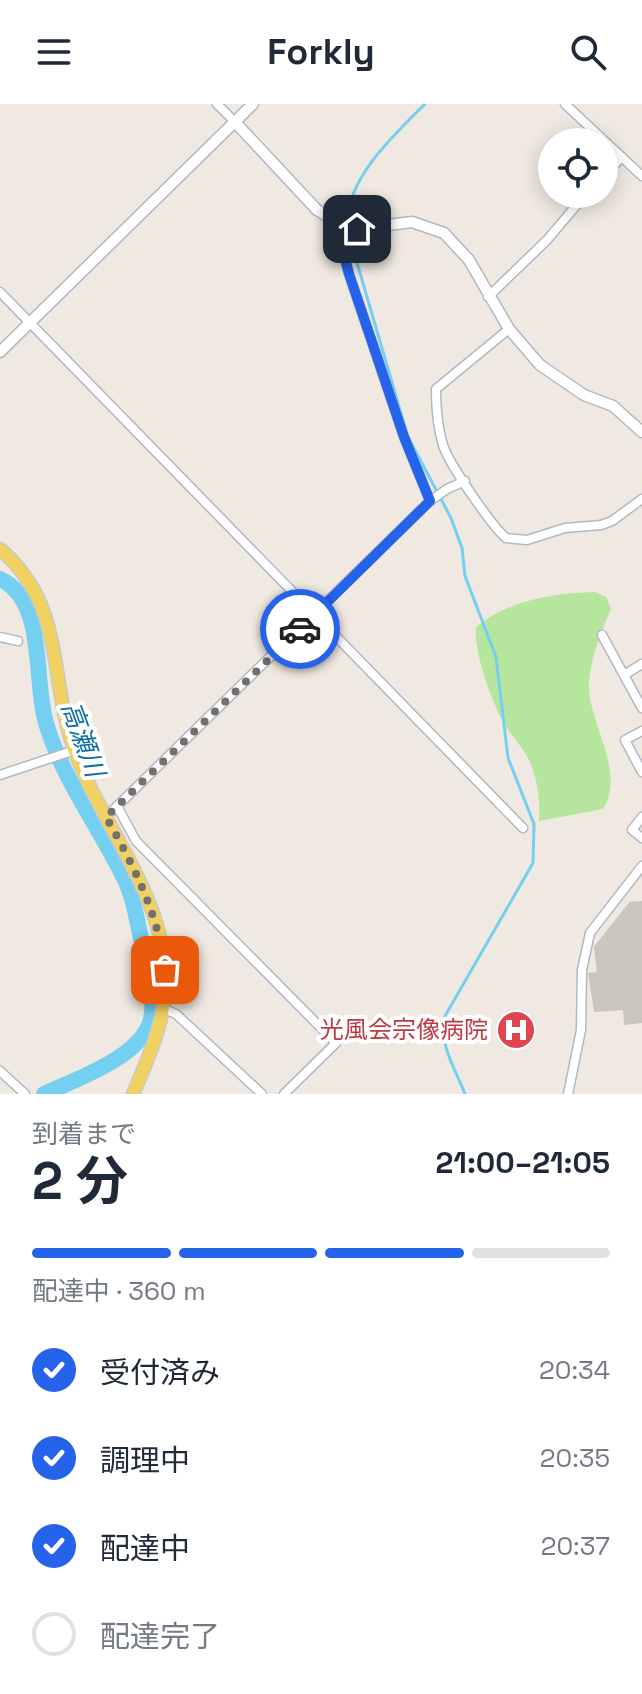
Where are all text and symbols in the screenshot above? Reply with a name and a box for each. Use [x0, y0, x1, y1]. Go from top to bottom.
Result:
text: Forkly [267, 29, 375, 75]
icon: menu [32, 30, 76, 74]
icon: search [566, 30, 610, 74]
map controls [538, 128, 618, 208]
button: locate [538, 128, 618, 208]
pin [323, 195, 391, 263]
icon: home [335, 207, 379, 251]
courier [260, 589, 340, 669]
icon: car [278, 607, 322, 651]
water label: 高瀬川 [54, 697, 113, 784]
pin [131, 936, 199, 1004]
icon: bag [143, 948, 187, 992]
hospital icon: 光風会宗像病院 [495, 1009, 537, 1051]
place label: 光風会宗像病院 [320, 1014, 488, 1045]
text: 到着まで [32, 1117, 136, 1151]
text: 21:00–21:05 [436, 1143, 610, 1182]
text: 2 分 [32, 1148, 128, 1214]
text: 配達中 · 360 m [32, 1274, 206, 1308]
icon: check [32, 1348, 76, 1392]
text: 受付済み [100, 1353, 220, 1392]
text: 20:34 [539, 1353, 610, 1387]
icon: check [32, 1436, 76, 1480]
text: 調理中 [100, 1441, 190, 1480]
text: 20:35 [540, 1441, 610, 1475]
icon: check [32, 1524, 76, 1568]
text: 配達中 [100, 1529, 190, 1568]
text: 20:37 [541, 1529, 610, 1563]
text: 配達完了 [100, 1617, 220, 1656]

